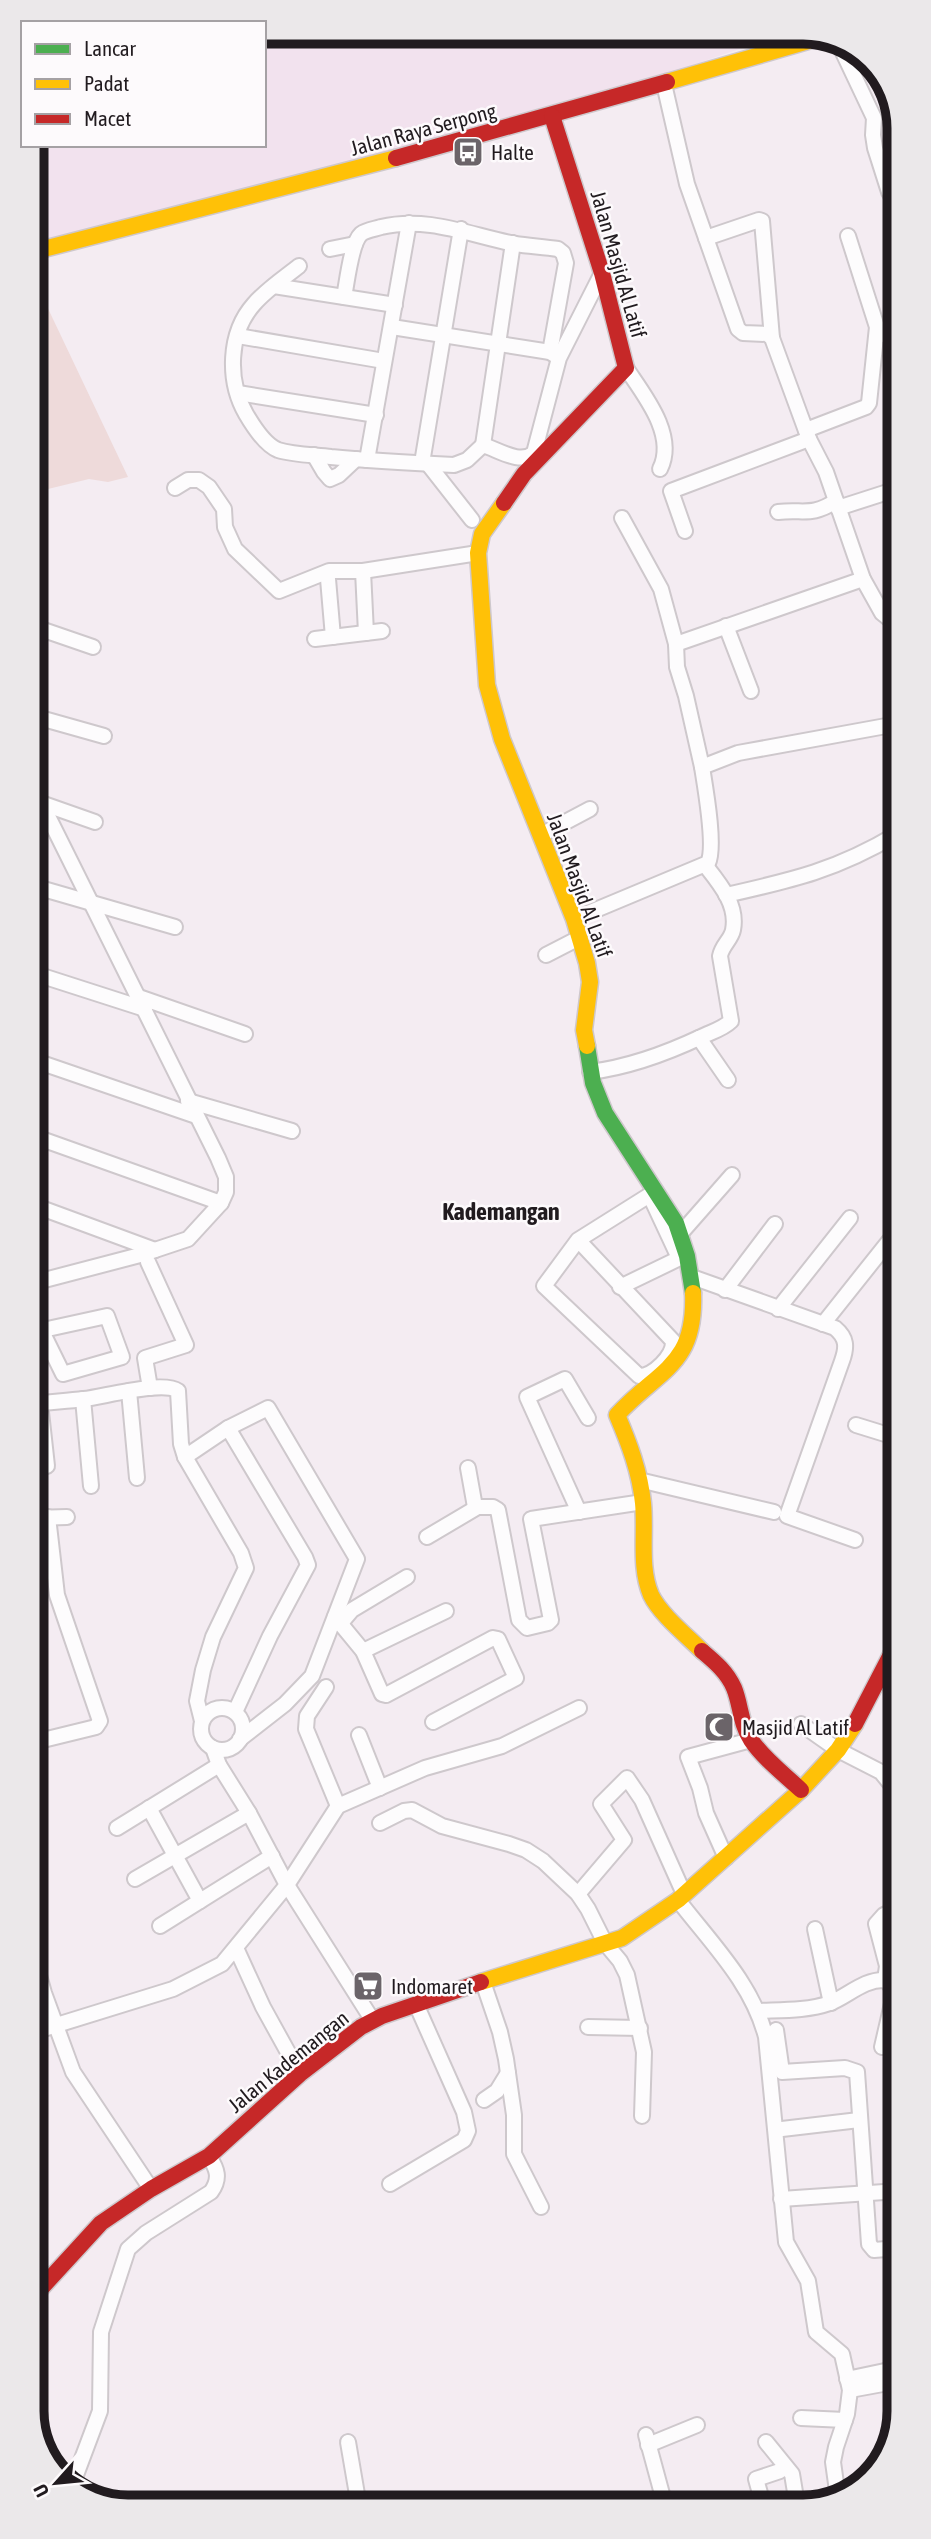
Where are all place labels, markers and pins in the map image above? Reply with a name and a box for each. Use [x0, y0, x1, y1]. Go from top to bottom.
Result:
bus stop icon: Halte [451, 135, 485, 169]
place label: Halte [491, 140, 534, 164]
mosque icon: Masjid Al Latif [702, 1710, 736, 1744]
place label: Masjid Al Latif [742, 1715, 849, 1739]
supermarket icon: Indomaret [351, 1969, 385, 2003]
place label: Indomaret [391, 1974, 473, 1998]

